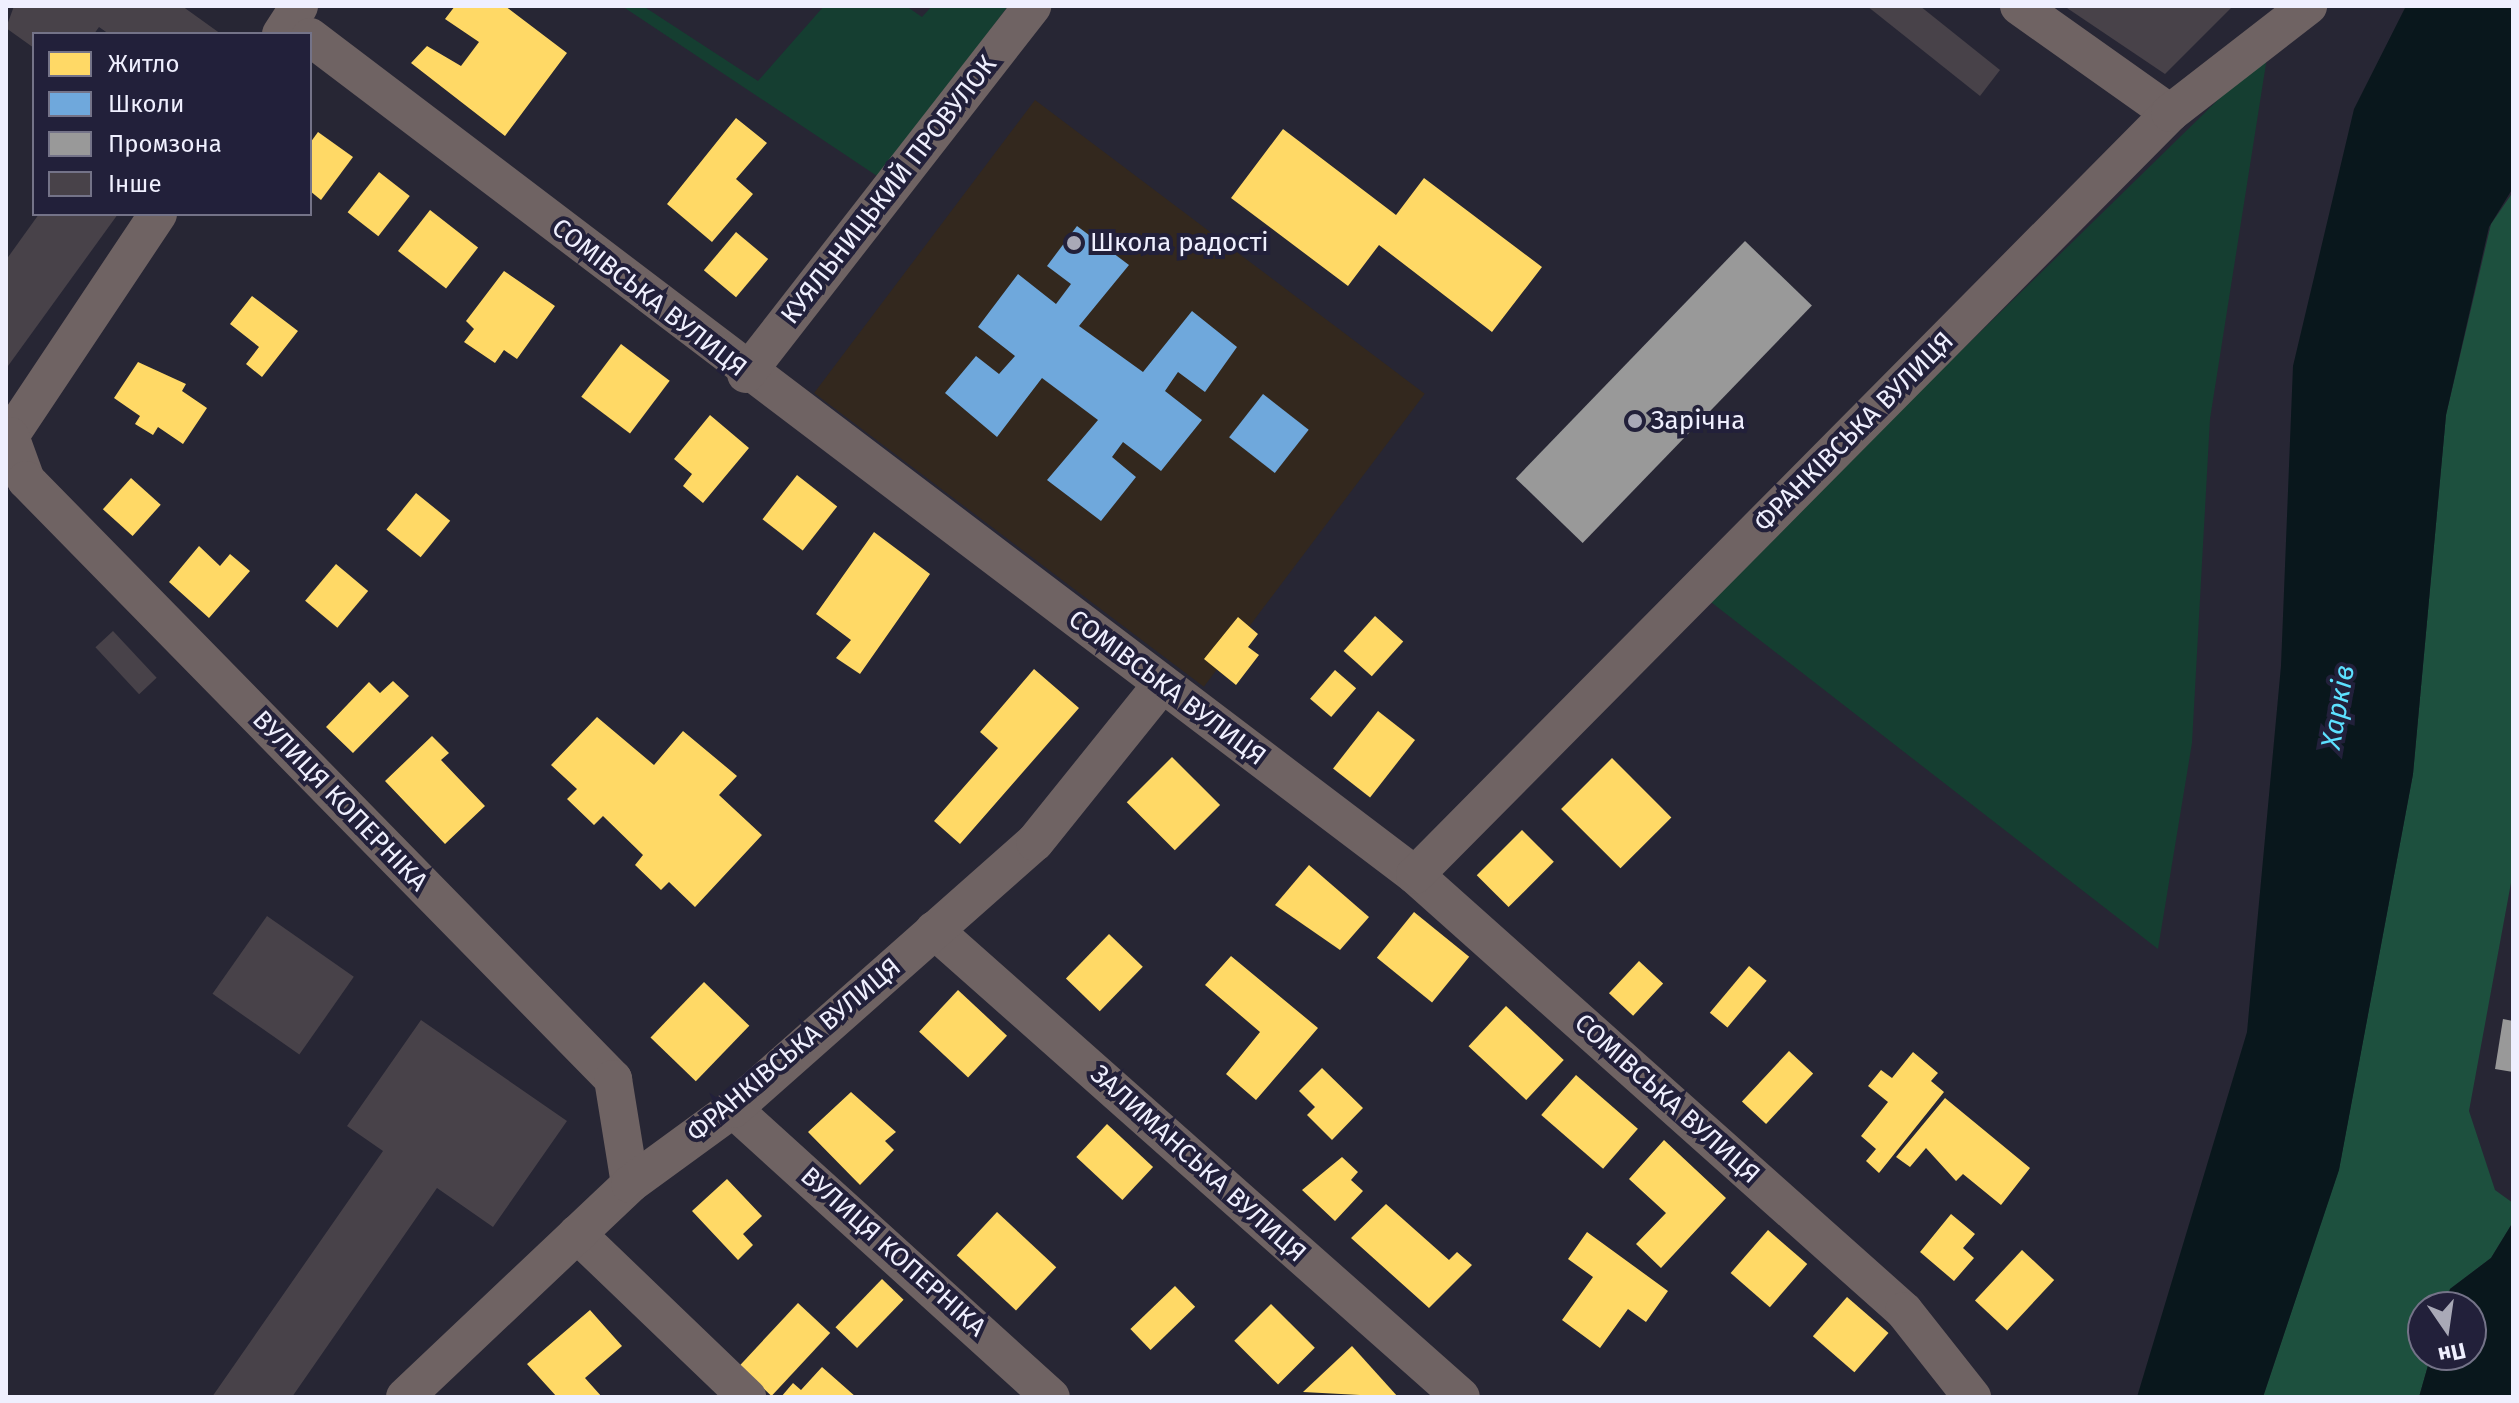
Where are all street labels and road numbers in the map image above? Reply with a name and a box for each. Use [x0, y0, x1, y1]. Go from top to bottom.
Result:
street label: КУЯЛЬНИЦЬКИЙ ПРОВУЛОК [775, 50, 1003, 330]
street label: СОМІВСЬКА ВУЛИЦЯ [545, 212, 753, 384]
street label: ФРАНКІВСЬКА ВУЛИЦЯ [1748, 326, 1960, 538]
street label: СОМІВСЬКА ВУЛИЦЯ [1062, 604, 1272, 772]
street label: ВУЛИЦЯ КОПЕРНІКА [246, 704, 434, 898]
street label: ФРАНКІВСЬКА ВУЛИЦЯ [681, 951, 907, 1149]
street label: СОМІВСЬКА ВУЛИЦЯ [1568, 1008, 1766, 1190]
street label: ЗАЛИМАНСЬКА ВУЛИЦЯ [1084, 1059, 1312, 1269]
street label: ВУЛИЦЯ КОПЕРНІКА [794, 1161, 992, 1343]

